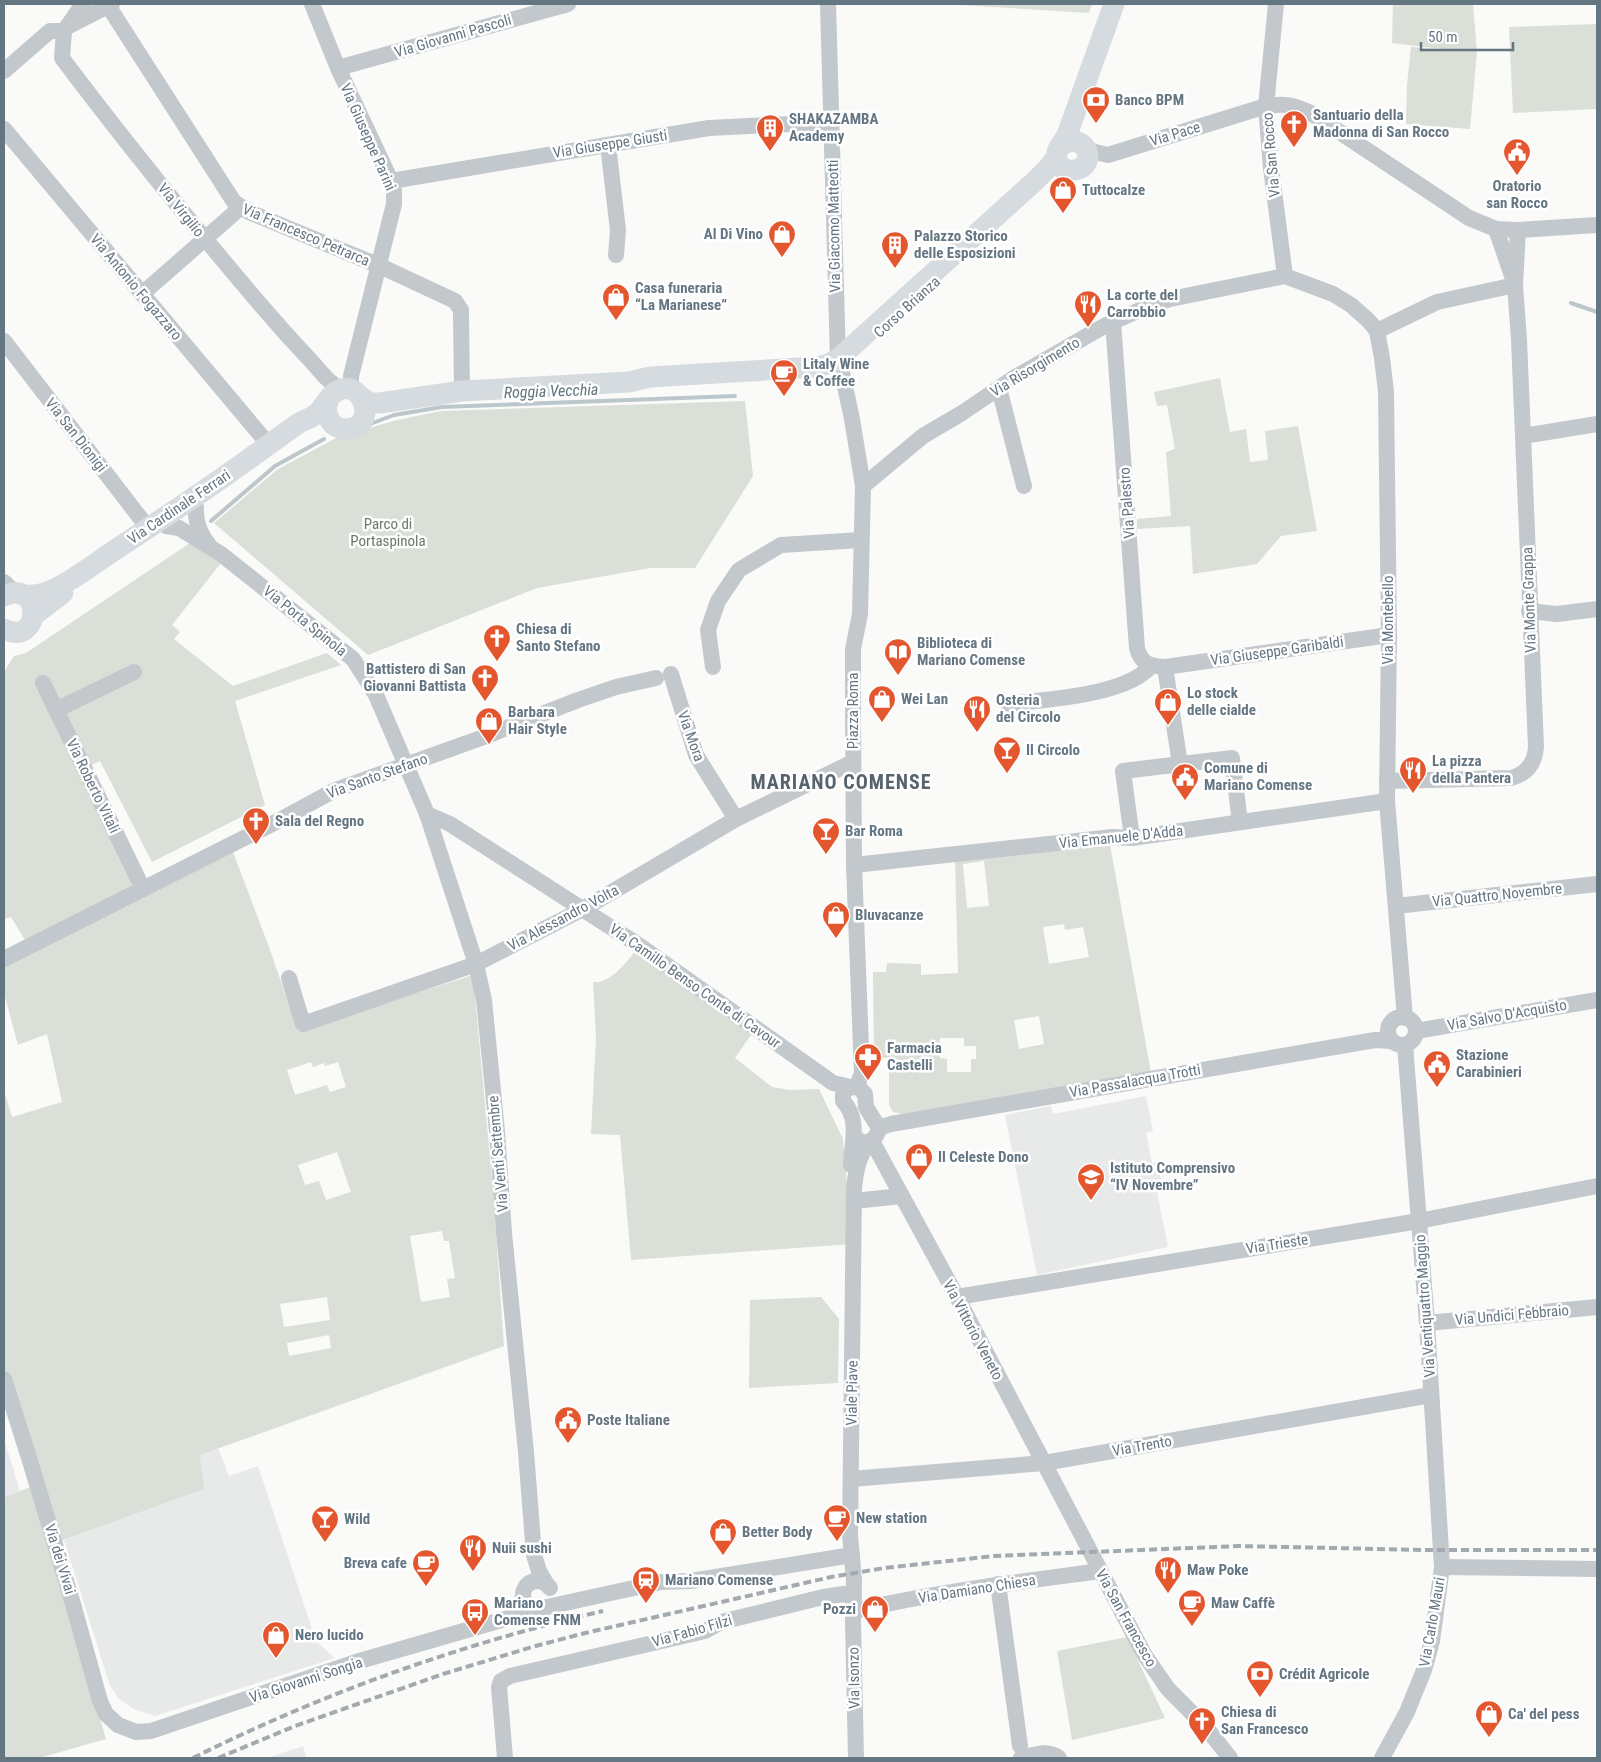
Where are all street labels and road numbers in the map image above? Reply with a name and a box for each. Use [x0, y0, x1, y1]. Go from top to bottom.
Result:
street label: Via Giovanni Pascoli [392, 11, 514, 61]
street label: Via Giuseppe Parini [336, 81, 400, 193]
street label: Via San Rocco [1258, 112, 1284, 198]
street label: Via Pace [1148, 118, 1202, 150]
street label: Via Giuseppe Giusti [552, 126, 668, 162]
street label: Via Giacomo Matteotti [824, 159, 844, 293]
street label: Via Virgilio [154, 179, 208, 241]
street label: Via Francesco Petrarca [240, 200, 372, 270]
street label: Via Antonio Fogazzaro [86, 230, 186, 344]
street label: Corso Brianza [870, 273, 944, 341]
street label: Via Risorgimento [987, 333, 1083, 401]
street label: Via San Dionigi [41, 394, 111, 476]
street label: Via Cardinale Ferrari [124, 466, 234, 548]
street label: Via Palestro [1116, 467, 1138, 539]
street label: Via Monte Grappa [1518, 547, 1540, 653]
street label: Via Montebello [1379, 576, 1397, 664]
street label: Via Porta Spinola [260, 582, 350, 660]
street label: Via Giuseppe Garibaldi [1209, 633, 1345, 669]
street label: Piazza Roma [844, 673, 862, 749]
street label: Via Mora [674, 708, 708, 764]
street label: Via Roberto Vitali [62, 736, 124, 836]
street label: Via Santo Stefano [324, 749, 430, 803]
street label: Via Emanuele D'Adda [1058, 822, 1184, 852]
street label: Via Quattro Novembre [1431, 879, 1563, 911]
street label: Via Alessandro Volta [504, 881, 622, 955]
street label: Via Camillo Benso Conte di Cavour [606, 920, 784, 1052]
street label: Via Salvo D'Acquisto [1446, 996, 1568, 1034]
street label: Via Passalacqua Trotti [1068, 1061, 1202, 1101]
street label: Via Venti Settembre [484, 1095, 512, 1213]
street label: Via Trieste [1245, 1230, 1309, 1258]
street label: Via Ventiquattro Maggio [1411, 1234, 1439, 1378]
street label: Via Vittorio Veneto [939, 1277, 1007, 1383]
street label: Via Undici Febbraio [1454, 1301, 1570, 1329]
street label: Viale Piave [842, 1360, 862, 1426]
street label: Via Trento [1111, 1432, 1173, 1460]
street label: Via dei Vivai [41, 1522, 79, 1596]
street label: Via San Francesco [1092, 1566, 1160, 1670]
street label: Via Damiano Chiesa [917, 1571, 1037, 1607]
street label: Via Carlo Mauri [1415, 1576, 1449, 1668]
street label: Via Fabio Filzi [650, 1611, 734, 1651]
street label: Via Isonzo [844, 1647, 864, 1709]
street label: Via Giovanni Songia [247, 1653, 365, 1707]

